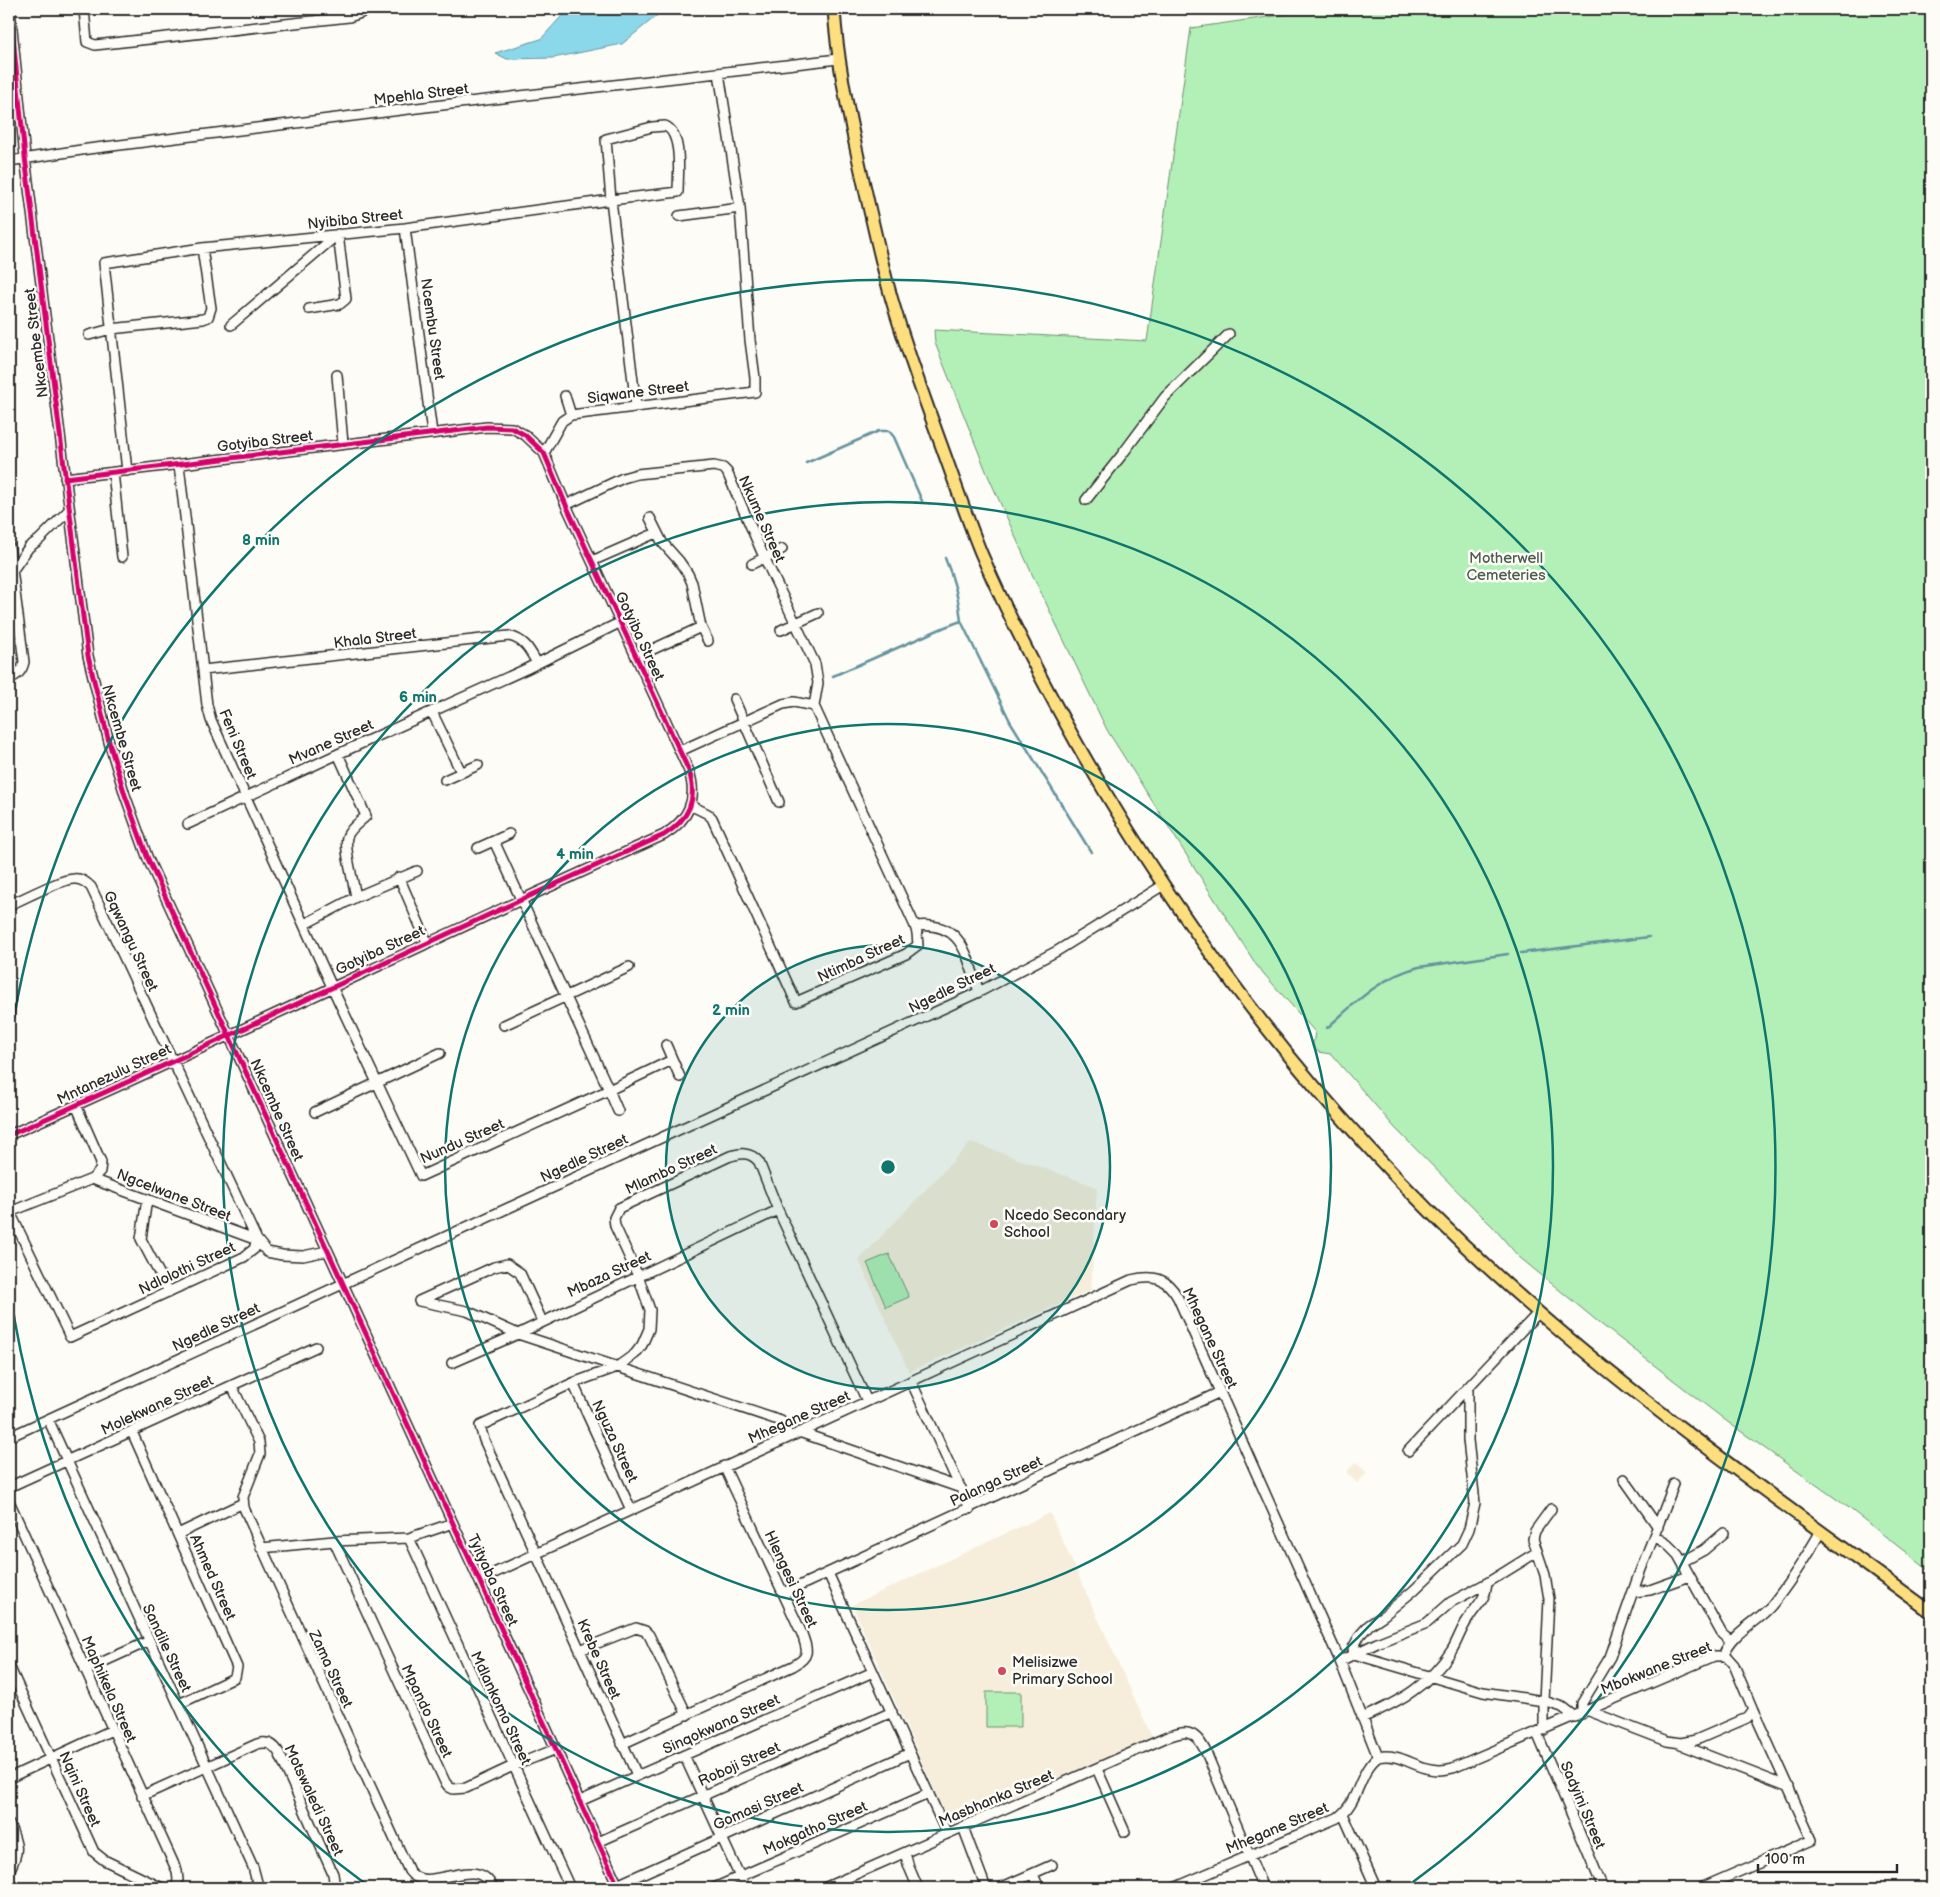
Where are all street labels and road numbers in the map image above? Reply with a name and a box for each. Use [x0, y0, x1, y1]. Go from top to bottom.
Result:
street label: Mpehla Street [373, 79, 470, 110]
street label: Nyibiba Street [307, 205, 404, 234]
street label: Ncembu Street [416, 277, 449, 381]
street label: Nkcembe Street [20, 287, 53, 399]
street label: Siqwane Street [586, 377, 690, 408]
street label: Gotyiba Street [216, 426, 314, 457]
street label: Nkume Street [734, 473, 789, 566]
street label: Gotyiba Street [611, 589, 669, 684]
street label: Khala Street [333, 624, 418, 653]
street label: Nkcembe Street [97, 683, 146, 794]
street label: Feni Street [214, 706, 261, 782]
street label: Mvane Street [286, 715, 377, 770]
street label: Gqwangu Street [99, 888, 162, 995]
street label: Gotyiba Street [333, 921, 428, 979]
street label: Ntimba Street [815, 930, 908, 987]
street label: Ngedle Street [906, 959, 999, 1018]
street label: Mntanezulu Street [54, 1040, 175, 1109]
street label: Nkcembe Street [245, 1056, 308, 1165]
street label: Nundu Street [417, 1114, 508, 1168]
street label: Ngedle Street [537, 1130, 631, 1187]
street label: Mlambo Street [622, 1140, 720, 1199]
street label: Ngcelwane Street [114, 1165, 234, 1226]
street label: Ndlolothi Street [136, 1238, 239, 1299]
street label: Mbaza Street [564, 1247, 654, 1302]
street label: Mhegane Street [1178, 1285, 1241, 1392]
street label: Ngedle Street [169, 1299, 263, 1356]
street label: Molekwane Street [98, 1371, 217, 1440]
street label: Mhegane Street [745, 1386, 853, 1448]
street label: Nguza Street [587, 1397, 642, 1486]
street label: Palanga Street [947, 1452, 1046, 1511]
street label: Hlengesi Street [760, 1528, 822, 1631]
street label: Ahmed Street [185, 1531, 240, 1624]
street label: Tyityaba Street [463, 1531, 522, 1630]
street label: Sandile Street [138, 1601, 195, 1696]
street label: Krebe Street [572, 1616, 625, 1703]
street label: Zama Street [304, 1626, 357, 1711]
street label: Maphikela Street [77, 1633, 141, 1746]
street label: Mbokwane Street [1598, 1637, 1715, 1699]
street label: Mdlankomo Street [466, 1648, 535, 1768]
street label: Mpando Street [397, 1662, 457, 1761]
street label: Sinqokwana Street [660, 1690, 783, 1759]
street label: Roboji Street [695, 1738, 784, 1791]
street label: Motswaledi Street [279, 1741, 348, 1859]
street label: Nqini Street [54, 1749, 105, 1830]
street label: Sadyini Street [1556, 1759, 1610, 1852]
street label: Masbhanka Street [936, 1766, 1057, 1831]
street label: Gomasi Street [710, 1778, 807, 1835]
street label: Mokgatho Street [760, 1797, 871, 1860]
street label: Mhegane Street [1223, 1798, 1332, 1859]

